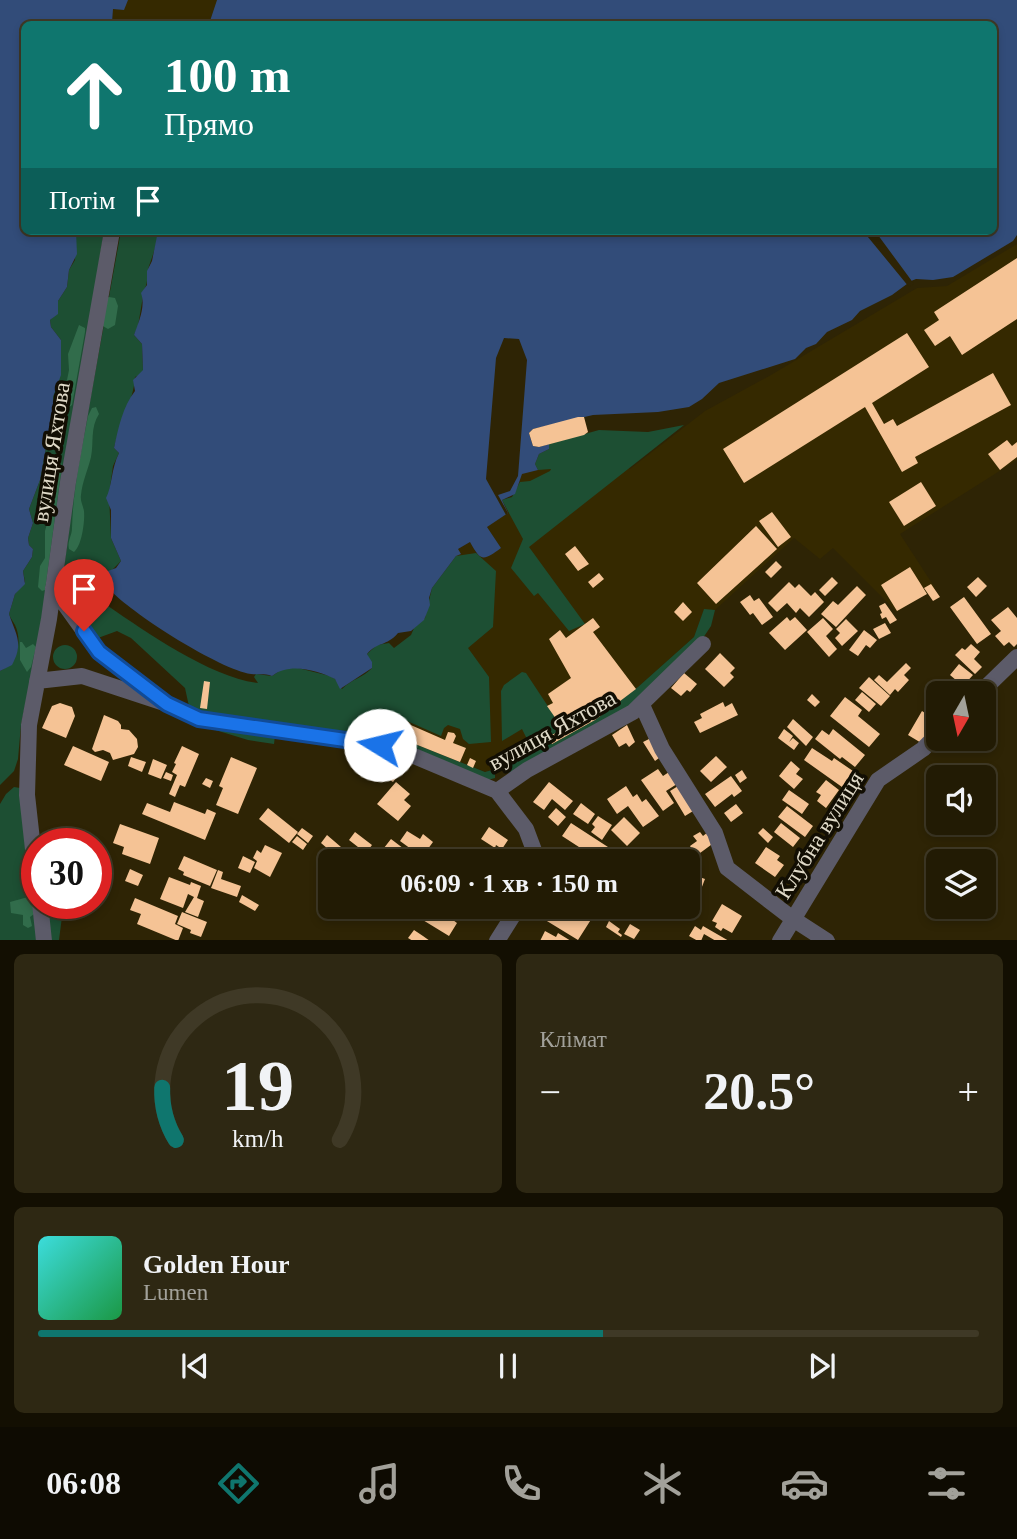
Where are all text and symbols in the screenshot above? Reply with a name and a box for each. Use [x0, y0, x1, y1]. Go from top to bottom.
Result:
text: 100 m [164, 48, 291, 103]
icon: ahead [49, 49, 140, 140]
text: Прямо [164, 106, 254, 142]
icon: arrive [129, 182, 167, 220]
text: Потім [49, 186, 115, 215]
street label: вулиця Яхтова [28, 380, 75, 524]
pin [54, 559, 114, 631]
icon: arrive [65, 570, 103, 608]
north arrow [926, 681, 996, 751]
map controls [926, 681, 996, 919]
street label: вулиця Яхтова [484, 685, 620, 776]
position arrow [343, 708, 417, 782]
button: sound [926, 765, 996, 835]
street label: Клубна вулиця [770, 767, 869, 903]
speed limit sign: 30 [21, 828, 112, 919]
button: layers [926, 849, 996, 919]
text: 06:09 · 1 хв · 150 m [400, 869, 618, 898]
text: Клімат [540, 1027, 607, 1052]
text: 19 [221, 1045, 294, 1126]
text: 20.5° [703, 1063, 815, 1120]
text: − [540, 1071, 561, 1113]
text: + [958, 1071, 979, 1113]
text: km/h [232, 1124, 284, 1151]
text: Golden Hour [143, 1250, 290, 1279]
text: Lumen [143, 1280, 208, 1305]
icon: previous [176, 1347, 214, 1385]
icon: pause [489, 1347, 527, 1385]
icon: next [803, 1347, 841, 1385]
icon: directions [214, 1459, 263, 1508]
icon: music [355, 1459, 404, 1508]
icon: phone [497, 1459, 546, 1508]
icon: climate [638, 1459, 687, 1508]
icon: car [780, 1459, 829, 1508]
icon: filters [922, 1459, 971, 1508]
text: 06:08 [46, 1465, 121, 1501]

